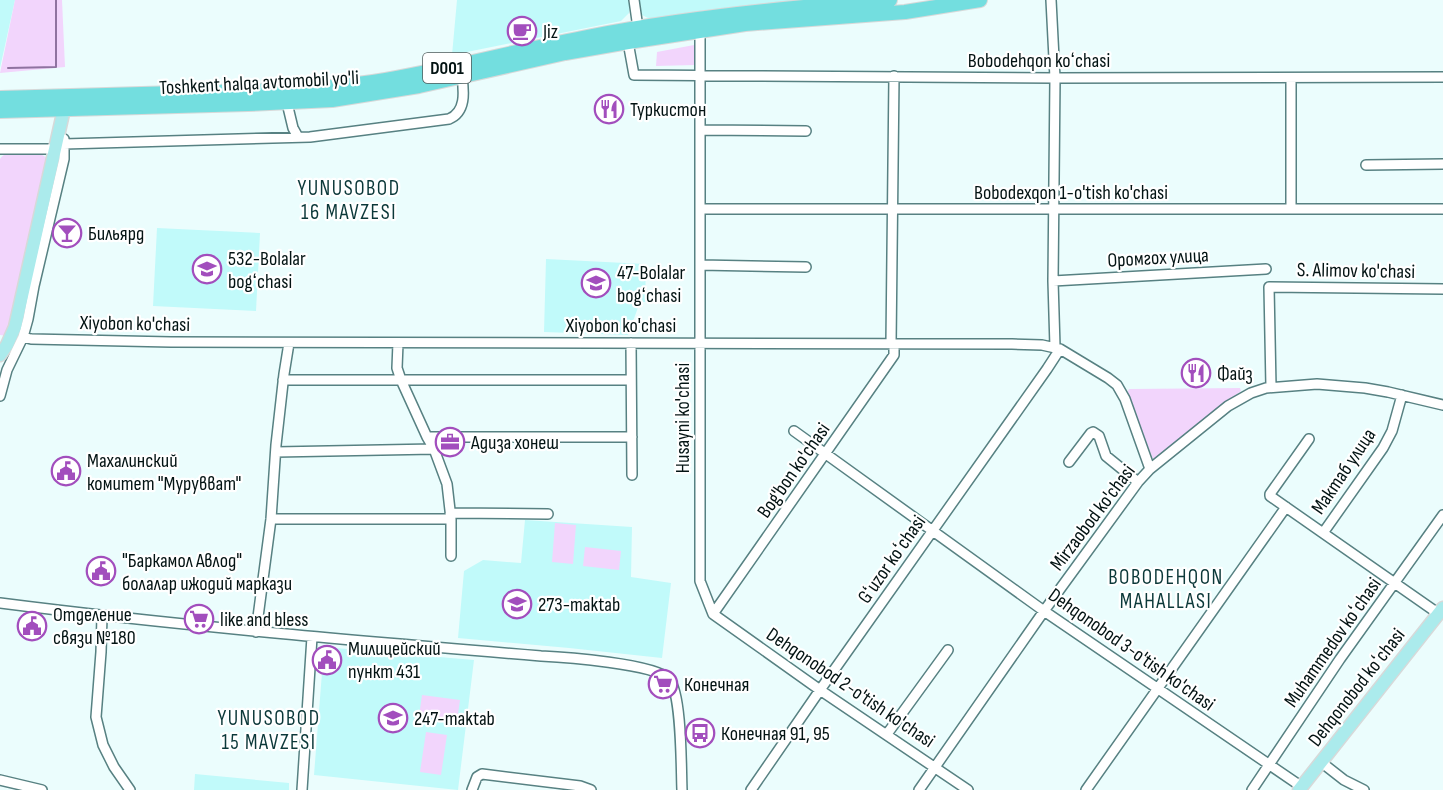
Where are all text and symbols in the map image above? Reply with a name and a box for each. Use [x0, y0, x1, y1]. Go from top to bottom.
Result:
cafe icon: Jiz [506, 15, 538, 47]
place label: Jiz [542, 20, 558, 44]
street label: Bobodehqon koʻchasi [968, 49, 1110, 73]
road number: D001 [423, 53, 471, 83]
street label: Toshkent halqa avtomobil yo'li [159, 66, 360, 100]
restaurant icon: Туркистон [593, 93, 625, 125]
place label: Туркистон [630, 98, 706, 122]
district label: YUNUSOBOD 16 MAVZESI [297, 176, 401, 225]
street label: Bobodexqon 1-o'tish ko'chasi [974, 181, 1168, 205]
bar icon: Бильярд [51, 217, 83, 249]
place label: Бильярд [88, 222, 144, 246]
street label: Оромгох улица [1107, 243, 1209, 273]
place label: 532-Bolalar bogʻchasi [228, 247, 306, 294]
school or university icon: 532-Bolalar bogʻchasi [191, 253, 223, 285]
street label: S. Alimov ko'chasi [1297, 258, 1415, 284]
place label: 47-Bolalar bogʻchasi [617, 261, 686, 308]
school or university icon: 47-Bolalar bogʻchasi [580, 267, 612, 299]
street label: Xiyobon ko'chasi [79, 311, 190, 337]
street label: Xiyobon ko'chasi [565, 314, 676, 338]
restaurant icon: Файз [1180, 357, 1212, 389]
place label: Файз [1217, 362, 1253, 386]
street label: Husayni ko'chasi [671, 363, 695, 473]
street label: Bog'bon ko'chasi [752, 418, 835, 523]
street label: Мактаб улица [1306, 424, 1381, 519]
office icon: Адиза хонеш [434, 426, 466, 458]
place label: Адиза хонеш [470, 431, 559, 455]
place label: Махалинский комитет "Мурувват" [87, 449, 241, 496]
public building icon: Махалинский комитет "Мурувват" [50, 455, 82, 487]
street label: Mirzaobod ko'chasi [1045, 460, 1140, 575]
street label: Gʻuzor koʻchasi [853, 511, 931, 608]
place label: "Баркамол Авлод" болалар ижодий маркази [122, 549, 292, 596]
public building icon: "Баркамол Авлод" болалар ижодий маркази [85, 555, 117, 587]
district label: BOBODEHQON MAHALLASI [1108, 565, 1224, 614]
street label: Muhammedov koʻchasi [1279, 573, 1386, 712]
street label: Dehqonobod 3-o'tish ko'chasi [1043, 583, 1219, 716]
school or university icon: 273-maktab [501, 588, 533, 620]
place label: 273-maktab [538, 593, 620, 617]
place label: Отделение связи №180 [53, 603, 136, 650]
supermarket icon: like and bless [183, 603, 215, 635]
place label: like and bless [220, 608, 308, 632]
public building icon: Отделение связи №180 [16, 610, 48, 642]
street label: Dehqonobod 2-o'tish ko'chasi [762, 623, 939, 753]
street label: Dehqonobod koʻchasi [1303, 624, 1410, 751]
place label: Милицейский пункт 431 [348, 637, 441, 684]
public building icon: Милицейский пункт 431 [311, 644, 343, 676]
supermarket icon: Конечная [647, 668, 679, 700]
place label: Конечная [684, 673, 749, 697]
school or university icon: 247-maktab [377, 702, 409, 734]
district label: YUNUSOBOD 15 MAVZESI [217, 706, 321, 755]
place label: 247-maktab [414, 707, 495, 731]
bus stop icon: Конечная 91, 95 [684, 717, 716, 749]
place label: Конечная 91, 95 [721, 722, 830, 746]

